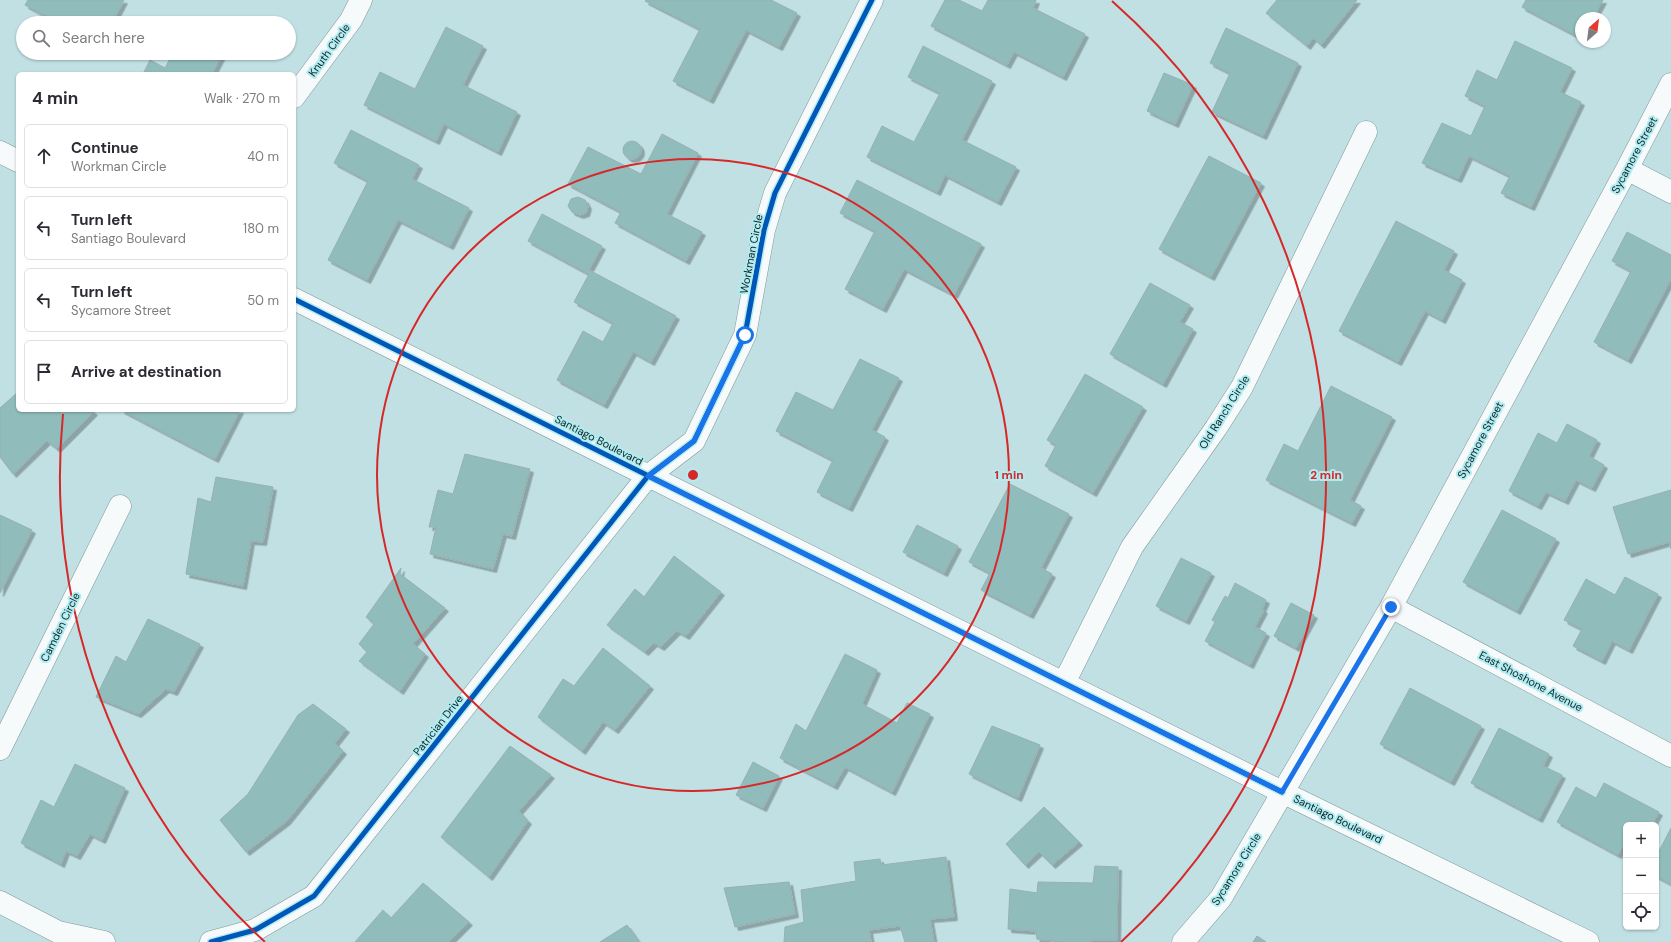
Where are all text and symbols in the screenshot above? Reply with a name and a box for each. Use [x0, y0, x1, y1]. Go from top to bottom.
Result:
north arrow [1575, 12, 1611, 48]
search box [16, 16, 296, 60]
street label: Knuth Circle [305, 21, 353, 79]
icon: search [30, 27, 52, 49]
text: Search here [62, 28, 145, 48]
text: 4 min [32, 87, 78, 109]
text: Walk · 270 m [204, 90, 280, 107]
street label: Sycamore Street [1608, 114, 1660, 196]
text: Continue [71, 138, 139, 158]
icon: ahead [33, 145, 55, 167]
text: 40 m [247, 148, 279, 165]
text: Workman Circle [71, 158, 166, 175]
text: Turn left [71, 210, 132, 230]
street label: Workman Circle [736, 213, 766, 295]
icon: left [33, 217, 55, 239]
text: 180 m [243, 220, 279, 237]
text: Santiago Boulevard [71, 230, 186, 247]
text: Turn left [71, 282, 132, 302]
icon: left [33, 289, 55, 311]
text: 50 m [247, 292, 279, 309]
text: Sycamore Street [71, 302, 171, 319]
route start [736, 326, 754, 344]
icon: arrive [33, 361, 55, 383]
text: Arrive at destination [71, 362, 222, 382]
street label: Old Ranch Circle [1196, 373, 1252, 451]
street label: Sycamore Street [1454, 399, 1506, 481]
street label: Santiago Boulevard [553, 412, 646, 468]
text: 1 min [994, 467, 1024, 483]
text: 2 min [1310, 467, 1342, 483]
centre of rings [686, 468, 700, 482]
street label: Camden Circle [37, 590, 83, 664]
route end [1382, 598, 1400, 616]
street label: East Shoshone Avenue [1477, 648, 1585, 714]
street label: Patrician Drive [410, 692, 466, 758]
street label: Santiago Boulevard [1291, 791, 1385, 847]
map controls [1623, 822, 1659, 930]
button: + [1623, 822, 1659, 858]
street label: Sycamore Circle [1208, 830, 1264, 908]
button: − [1623, 858, 1659, 894]
button: locate [1623, 894, 1659, 930]

